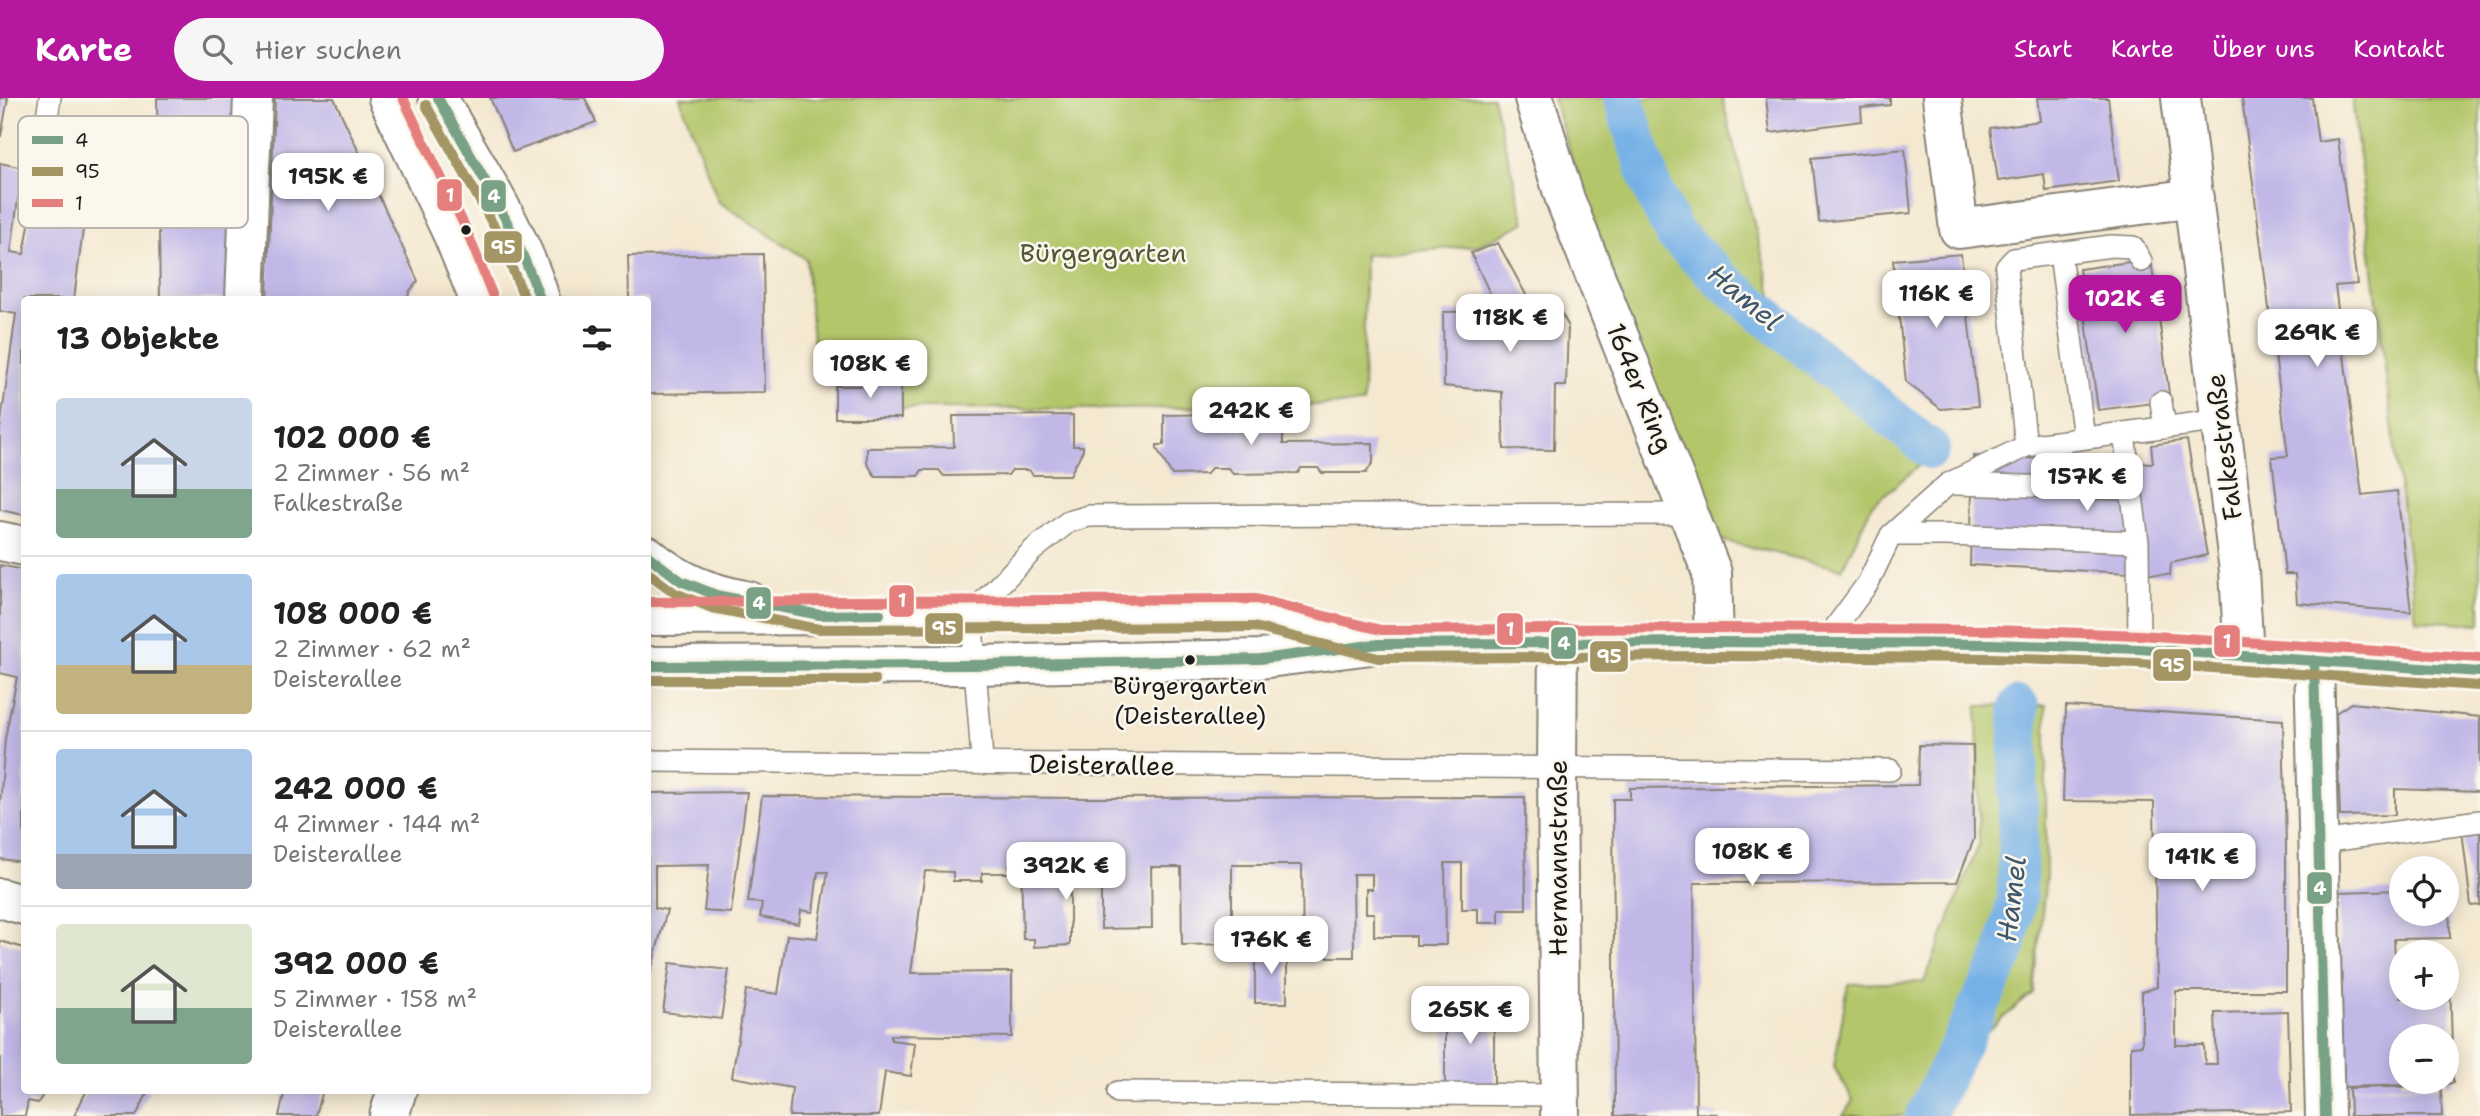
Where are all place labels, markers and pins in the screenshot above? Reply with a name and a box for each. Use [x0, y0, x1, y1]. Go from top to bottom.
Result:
pin: 195K € [271, 153, 385, 213]
unlabelled marker [459, 223, 473, 237]
pin: 116K € [1879, 271, 1993, 330]
pin: 102K € [2068, 275, 2182, 335]
pin: 118K € [1453, 294, 1567, 354]
pin: 269K € [2260, 310, 2374, 369]
pin: 108K € [813, 341, 927, 400]
pin: 242K € [1194, 388, 1308, 447]
pin: 157K € [2030, 454, 2144, 513]
marker: Bürgergarten (Deisterallee) [1183, 653, 1197, 667]
place label: Bürgergarten (Deisterallee) [1113, 670, 1267, 732]
pin: 108K € [1695, 828, 1809, 888]
pin: 141K € [2145, 834, 2259, 893]
pin: 392K € [1009, 842, 1123, 902]
pin: 176K € [1214, 916, 1328, 976]
pin: 265K € [1413, 986, 1527, 1046]

